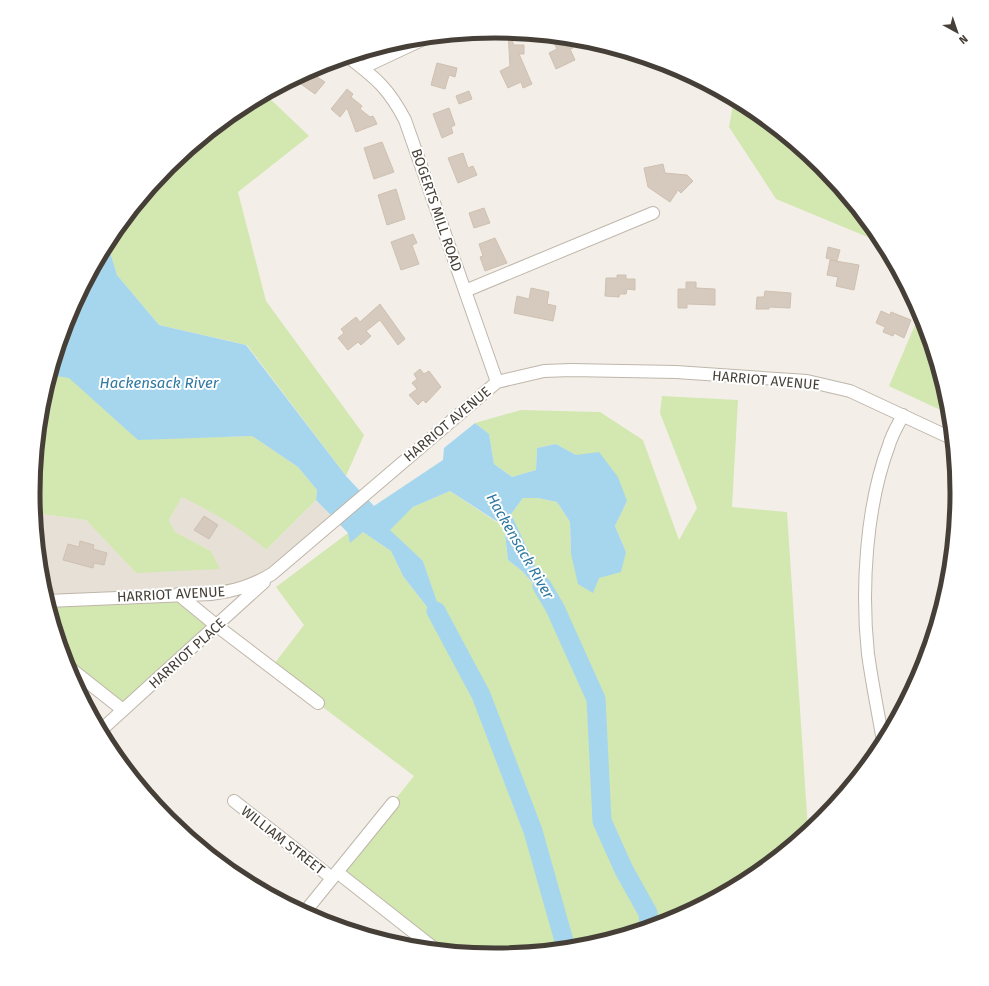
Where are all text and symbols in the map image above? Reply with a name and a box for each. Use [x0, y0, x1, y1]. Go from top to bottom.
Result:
north arrow [937, 12, 977, 52]
text: N [956, 32, 970, 47]
street label: BOGERTS MILL ROAD [408, 147, 466, 274]
street label: HARRIOT AVENUE [711, 367, 821, 394]
water label: Hackensack River [100, 374, 220, 392]
street label: HARRIOT AVENUE [400, 383, 494, 466]
water label: Hackensack River [482, 490, 558, 603]
street label: HARRIOT AVENUE [117, 583, 225, 606]
street label: HARRIOT PLACE [146, 615, 229, 692]
street label: WILLIAM STREET [237, 802, 329, 879]

